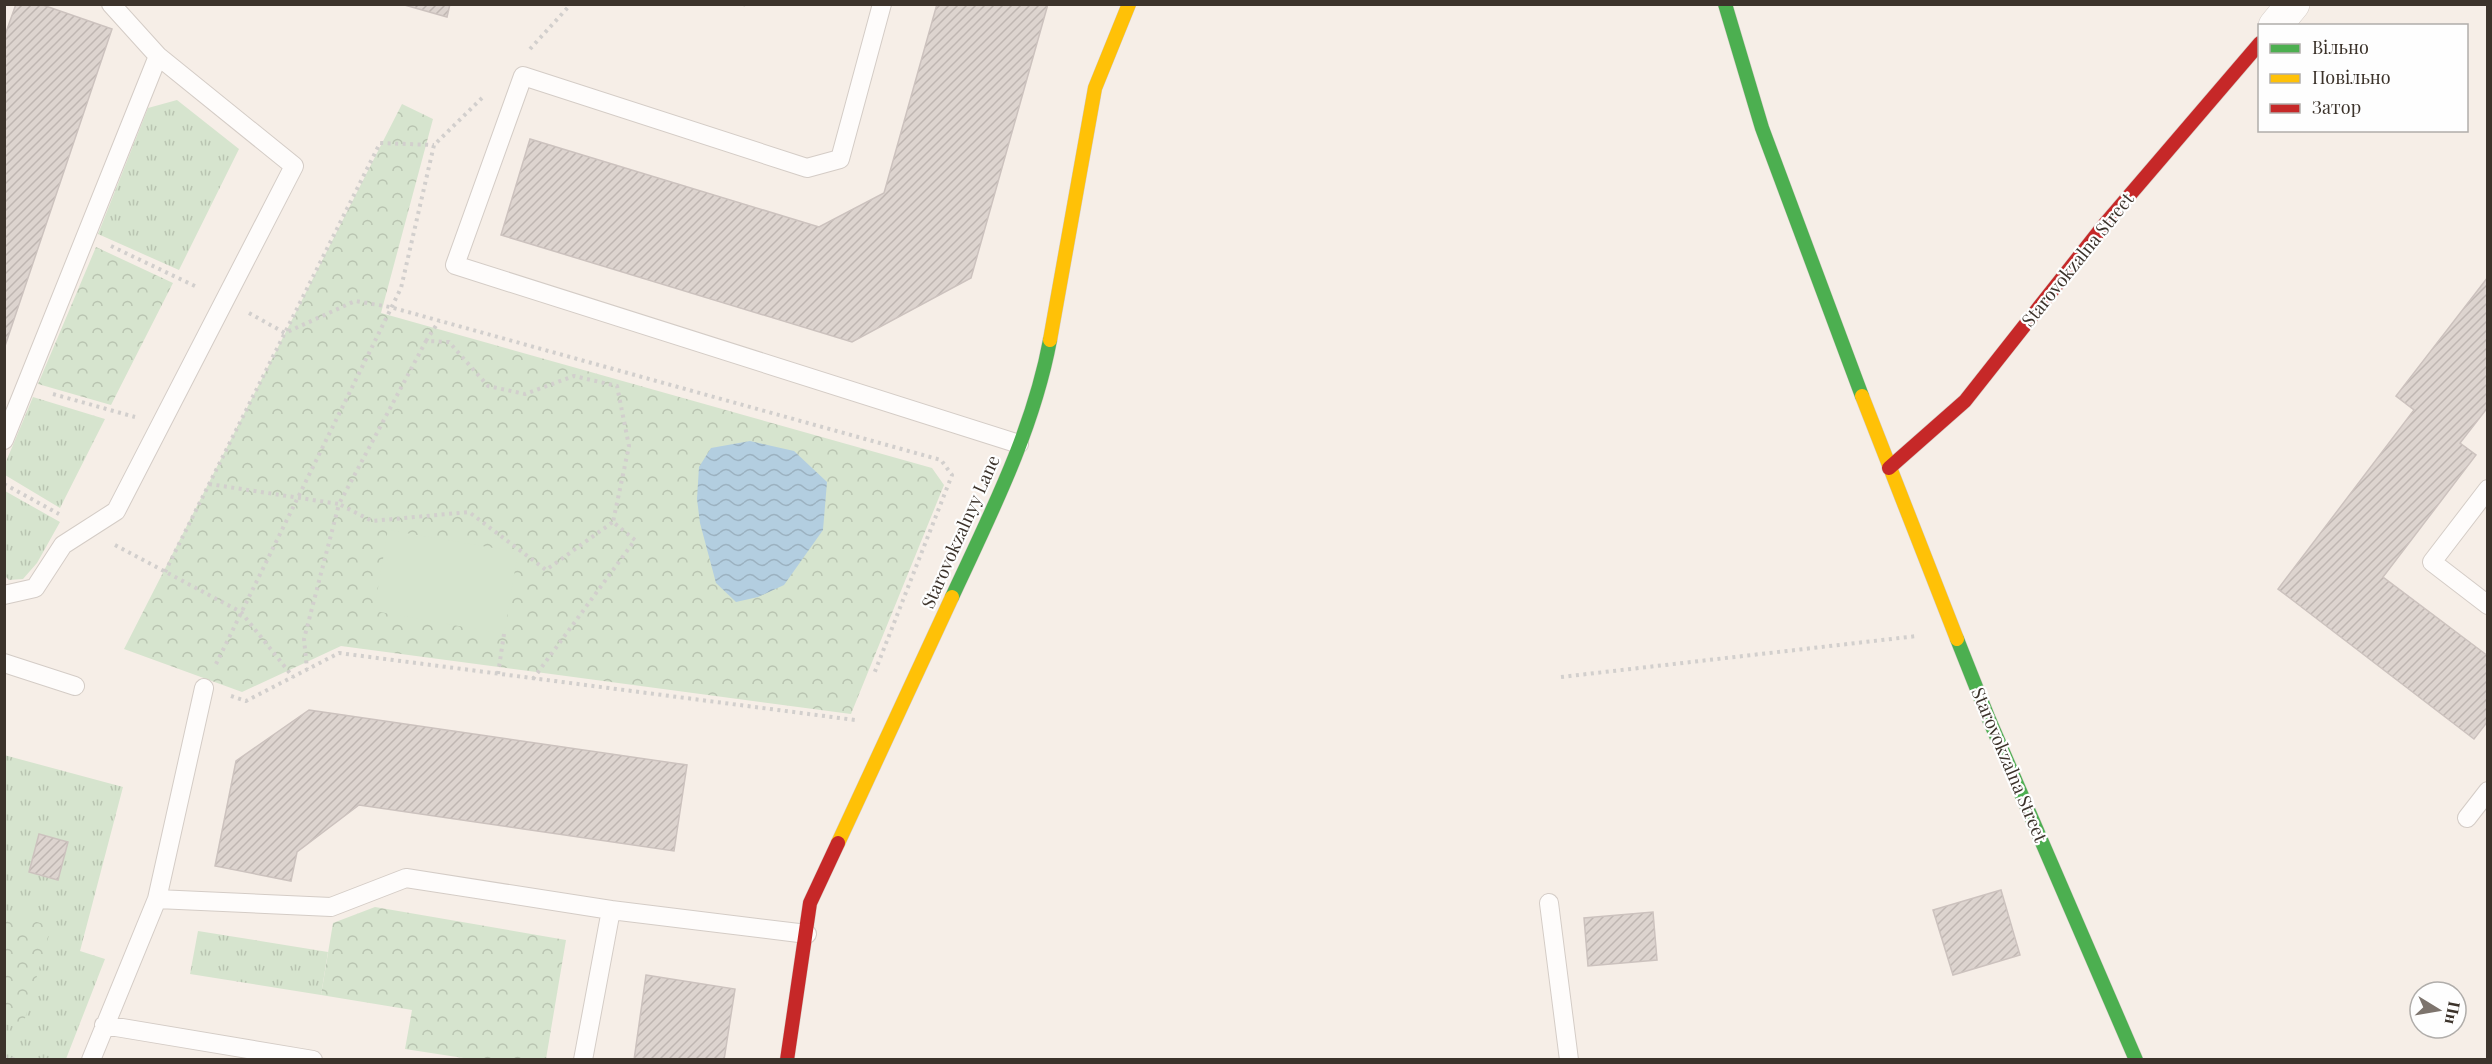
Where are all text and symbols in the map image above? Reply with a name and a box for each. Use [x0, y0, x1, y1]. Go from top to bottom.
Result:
legend [2258, 24, 2468, 132]
text: Вільно [2312, 35, 2369, 59]
text: Повільно [2312, 65, 2391, 89]
text: Затор [2312, 95, 2361, 119]
street label: Starovokzalna Street [2016, 187, 2139, 331]
street label: Starovokzalnyy Lane [915, 451, 1005, 612]
street label: Starovokzalna Street [1967, 684, 2054, 846]
north arrow [2408, 980, 2468, 1040]
text: Пн [2441, 1000, 2466, 1026]

